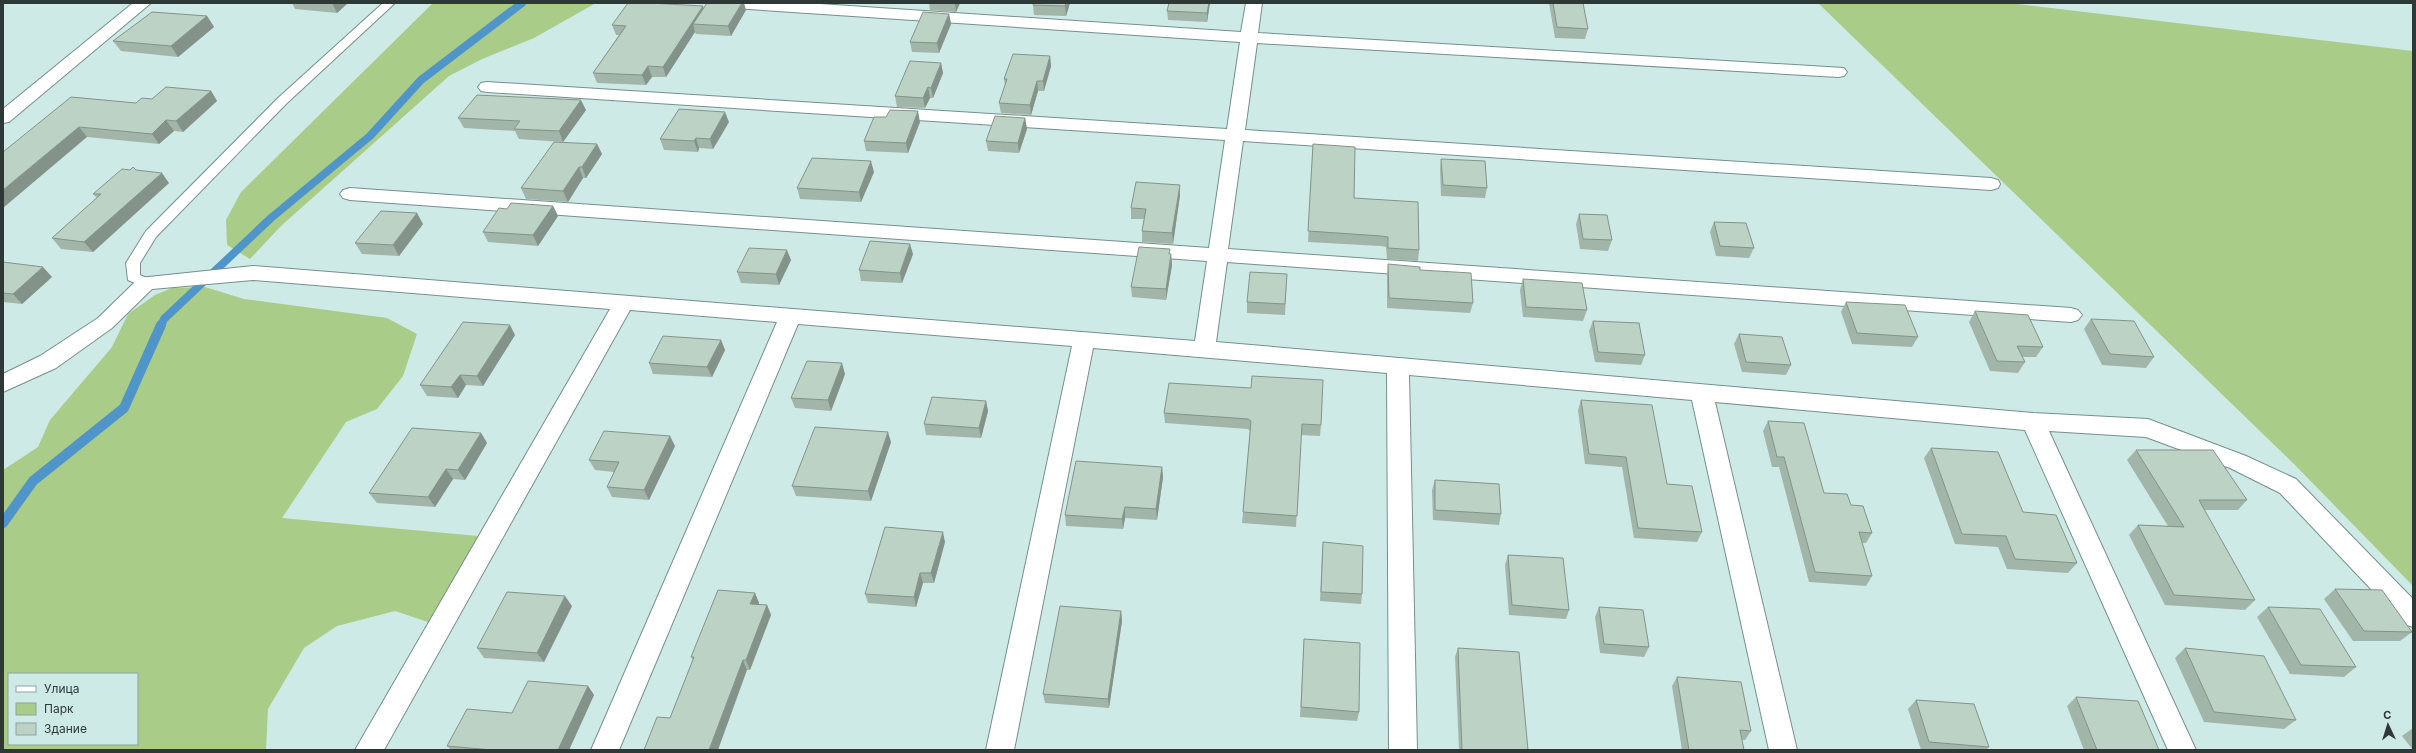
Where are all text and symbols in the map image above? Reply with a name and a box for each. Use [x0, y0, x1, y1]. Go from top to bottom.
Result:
legend [8, 673, 138, 745]
text: Улица [44, 681, 79, 696]
text: Парк [44, 701, 74, 716]
north arrow [2368, 705, 2408, 745]
text: С [2383, 708, 2392, 722]
text: Здание [44, 721, 87, 736]

